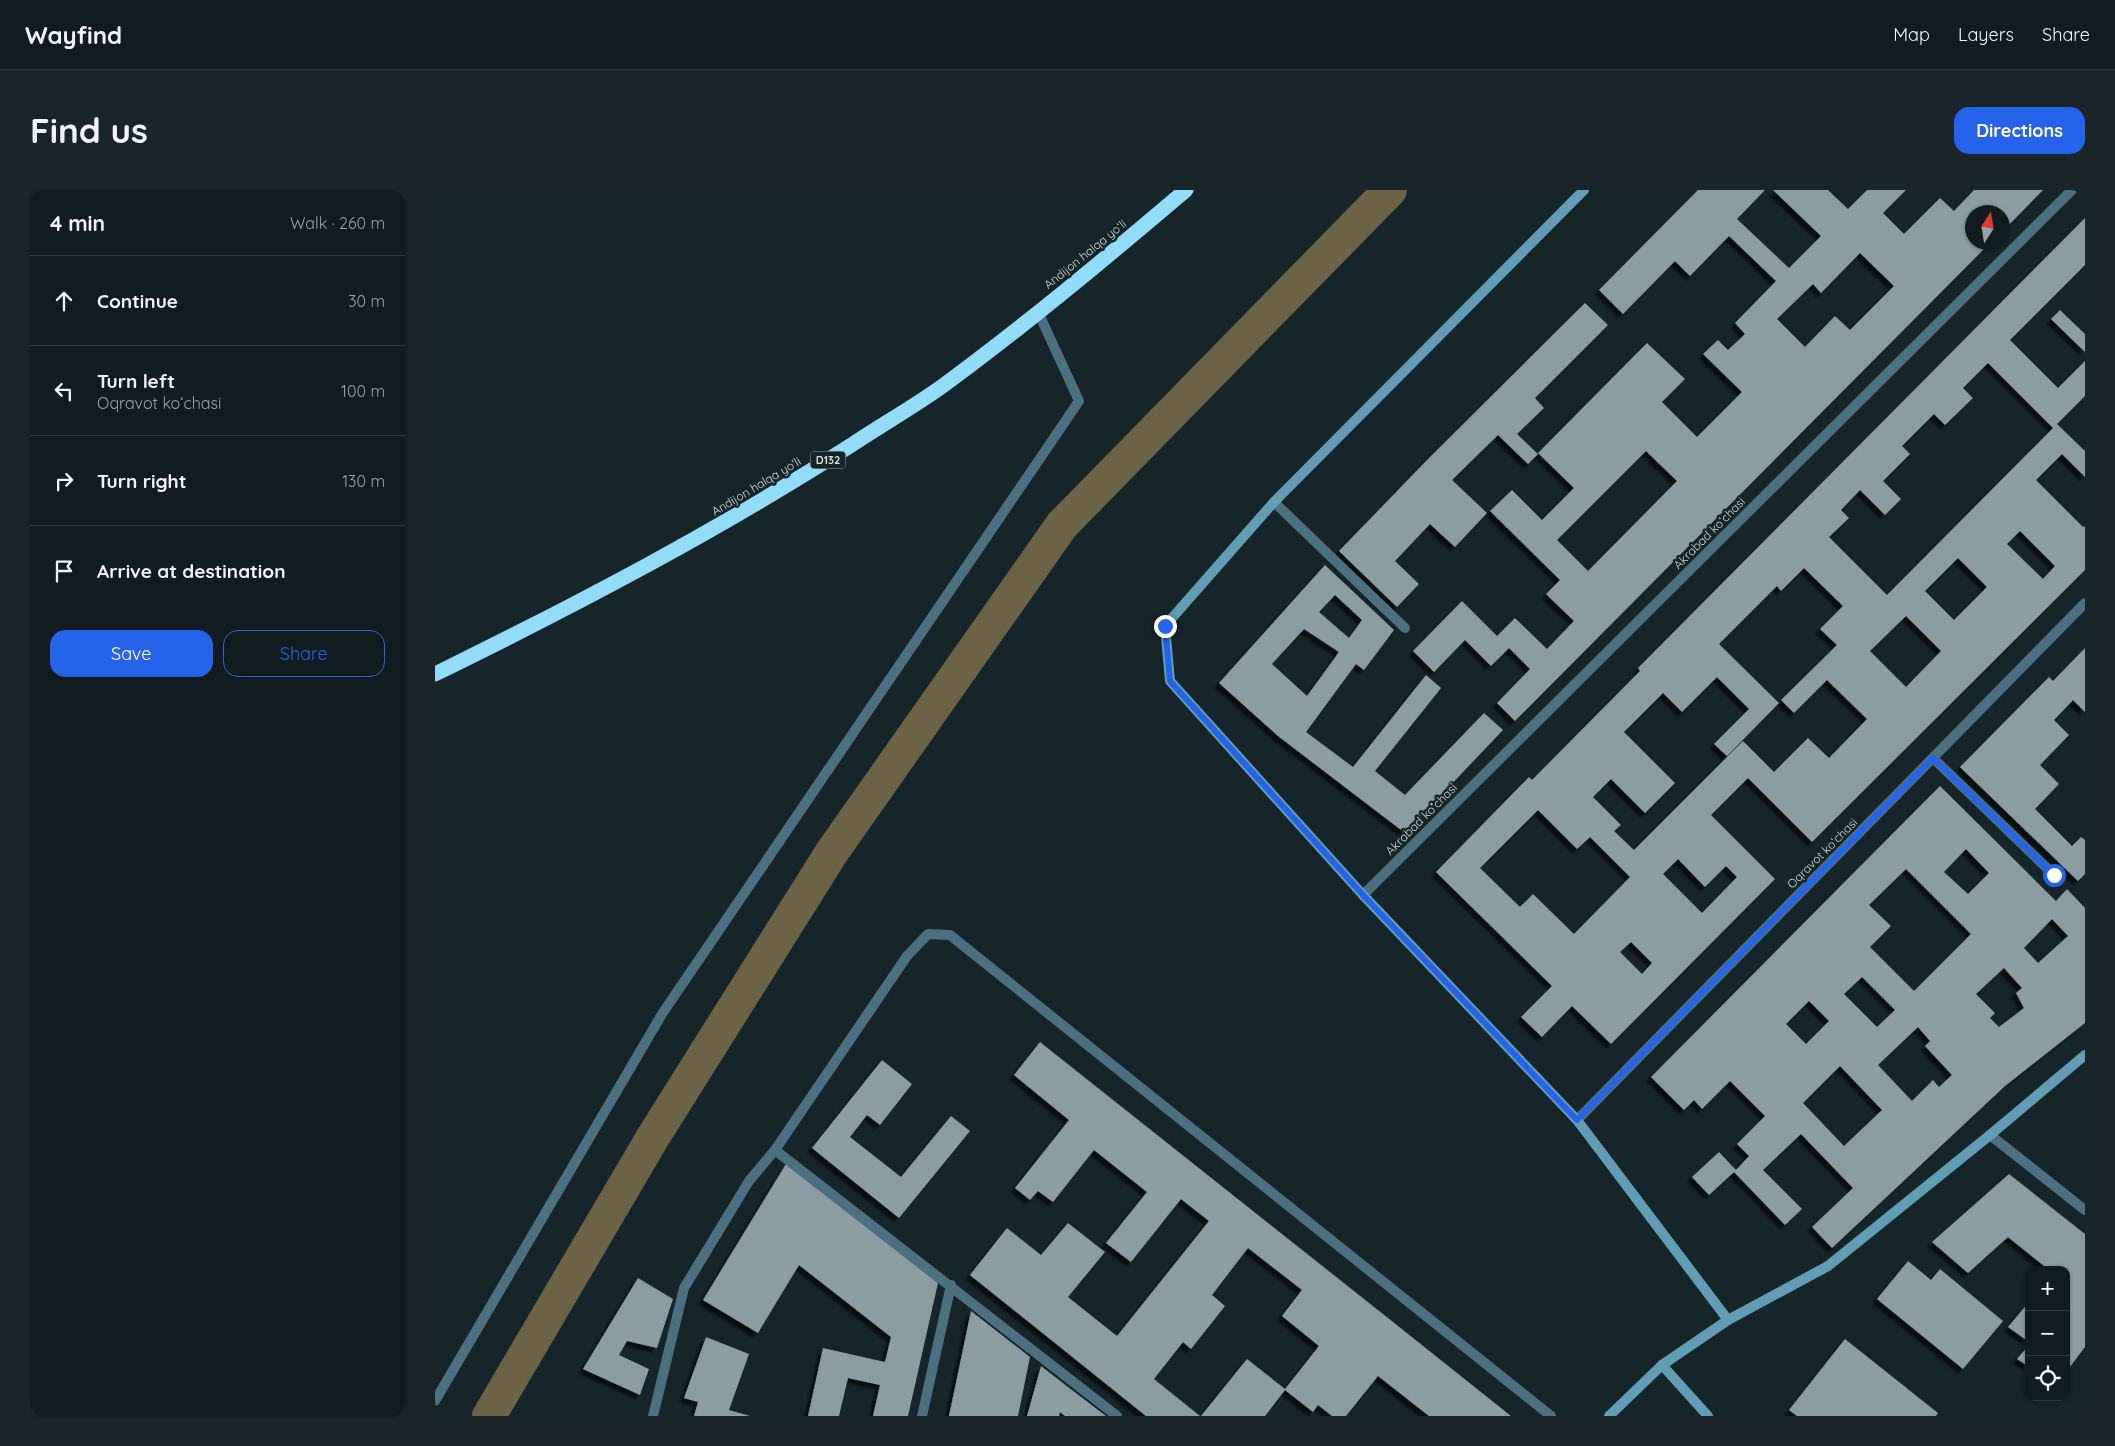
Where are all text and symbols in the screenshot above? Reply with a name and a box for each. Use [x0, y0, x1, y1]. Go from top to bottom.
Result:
text: Wayfind [25, 20, 122, 50]
text: Map [1893, 23, 1930, 46]
text: Layers [1958, 23, 2014, 46]
text: Share [2042, 23, 2090, 46]
button: Directions [1954, 107, 2085, 154]
text: Find us [30, 108, 148, 152]
north arrow [1965, 205, 2010, 250]
text: 4 min [50, 210, 105, 236]
text: Walk · 260 m [290, 213, 385, 233]
street label: Andijon halqa yo‘li [1041, 216, 1129, 292]
icon: ahead [50, 287, 78, 315]
text: Continue [97, 289, 178, 313]
text: 30 m [348, 291, 385, 311]
text: Turn left [97, 369, 175, 393]
icon: left [50, 377, 78, 405]
text: 100 m [341, 381, 385, 401]
text: Oqravot koʻchasi [97, 393, 221, 413]
road number: D132 [811, 452, 845, 468]
street label: Andijon halqa yo‘li [709, 453, 803, 519]
icon: right [50, 467, 78, 495]
text: Turn right [97, 469, 186, 493]
text: 130 m [342, 471, 385, 491]
street label: Akrabad koʻchasi [1670, 494, 1748, 572]
icon: arrive [50, 557, 78, 585]
text: Arrive at destination [97, 559, 286, 583]
route end [1154, 615, 1177, 638]
button: Save [50, 630, 213, 677]
button: Share [223, 630, 385, 677]
street label: Akrabad koʻchasi [1382, 780, 1460, 858]
street label: Oqravot koʻchasi [1784, 815, 1860, 891]
route start [2043, 864, 2066, 887]
map controls [2025, 1266, 2070, 1401]
button: + [2025, 1266, 2070, 1311]
button: − [2025, 1311, 2070, 1356]
button: locate [2025, 1356, 2070, 1401]

